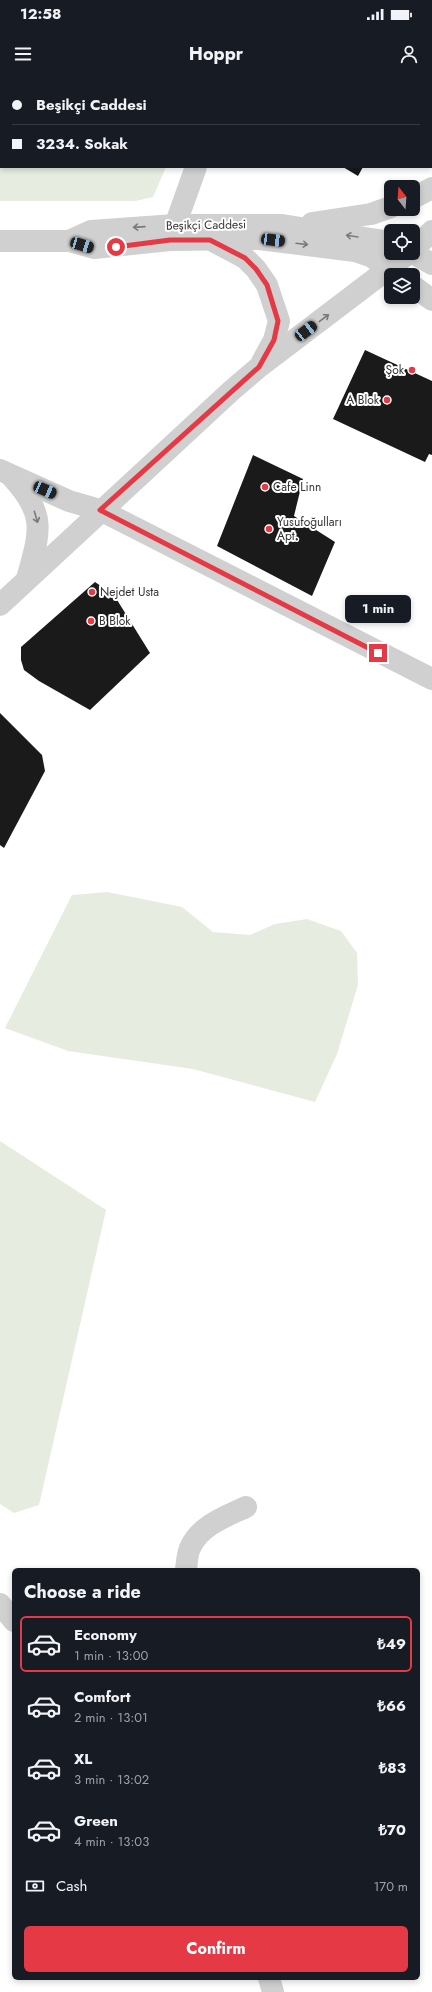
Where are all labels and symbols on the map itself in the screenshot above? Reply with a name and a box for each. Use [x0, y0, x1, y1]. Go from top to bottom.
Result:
north arrow [384, 180, 420, 216]
street label: Beşikçi Caddesi [166, 215, 246, 235]
one-way arrow [133, 224, 146, 231]
one-way arrow [346, 232, 359, 240]
car [260, 233, 286, 247]
car [69, 236, 95, 254]
route start [107, 238, 125, 256]
one-way arrow [295, 240, 308, 248]
one-way arrow [318, 313, 329, 322]
car [293, 319, 319, 343]
place label: Şok [386, 361, 405, 379]
marker: Şok [407, 365, 417, 375]
place label: A Blok [346, 391, 380, 409]
marker: A Blok [382, 395, 392, 405]
place label: Cafe Linn [273, 478, 321, 496]
car [32, 480, 58, 500]
marker: Cafe Linn [260, 482, 270, 492]
one-way arrow [33, 511, 40, 524]
place label: Yusufoğulları Apt. [277, 513, 342, 545]
marker: Yusufoğulları Apt. [264, 524, 274, 534]
place label: Nejdet Usta [100, 583, 159, 601]
marker: Nejdet Usta [87, 587, 97, 597]
callout: 1 min [345, 595, 411, 623]
place label: B Blok [99, 612, 131, 630]
marker: B Blok [86, 616, 96, 626]
route end [369, 644, 387, 662]

